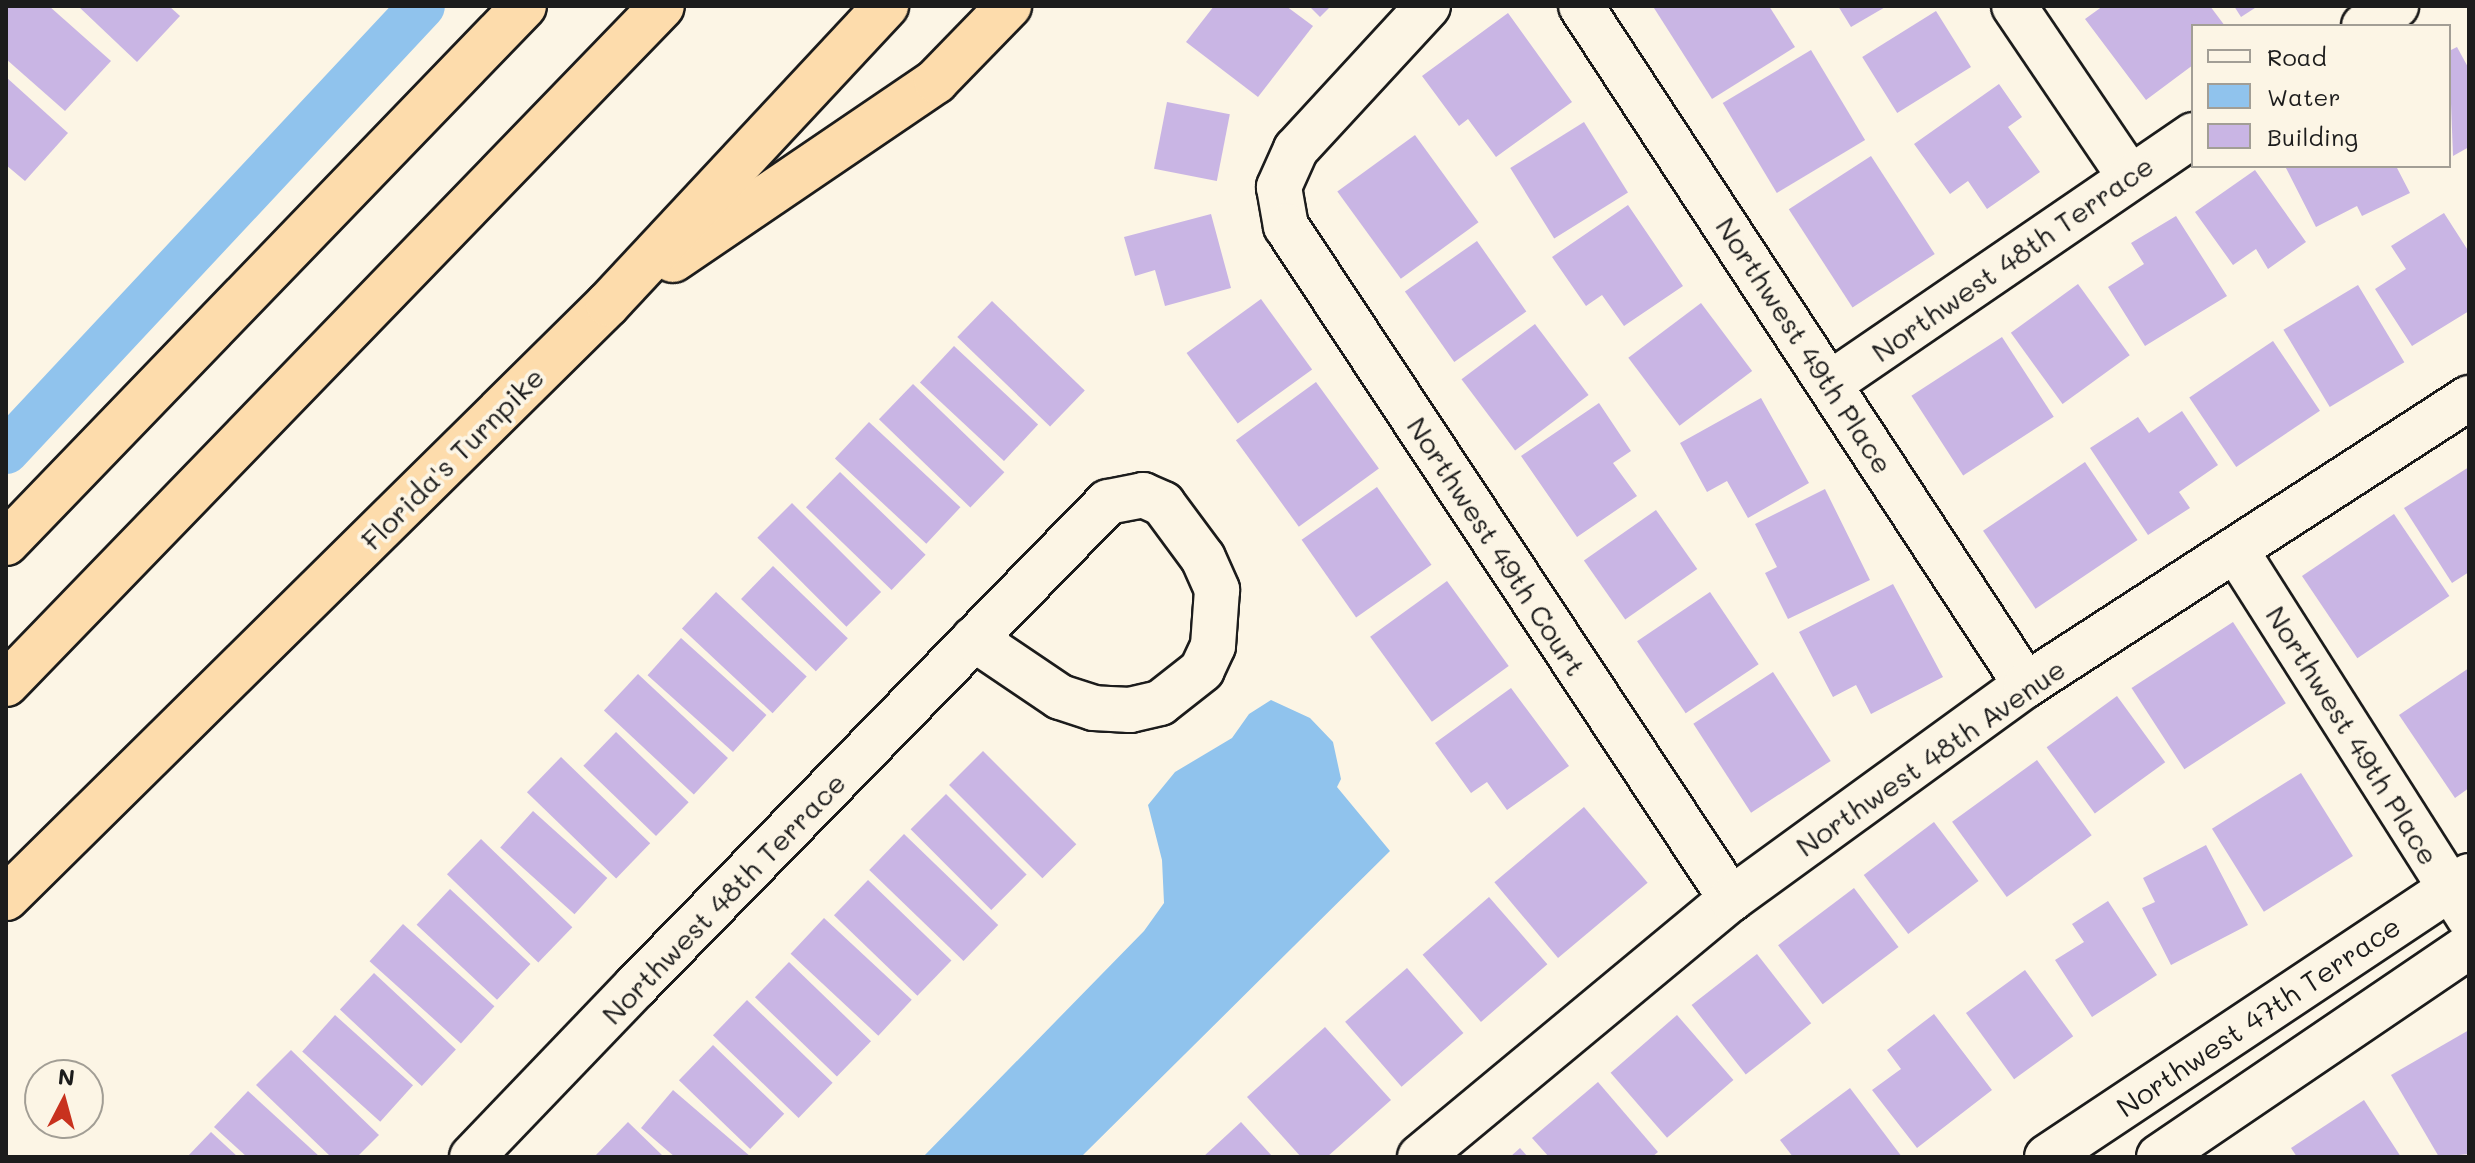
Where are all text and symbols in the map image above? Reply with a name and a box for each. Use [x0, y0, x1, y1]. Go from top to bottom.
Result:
legend [2191, 24, 2451, 168]
text: Road [2267, 41, 2327, 72]
text: Water [2267, 81, 2341, 112]
text: Building [2267, 121, 2358, 152]
street label: Northwest 48th Terrace [1865, 148, 2159, 368]
street label: Northwest 49th Place [1710, 211, 1900, 479]
street label: Florida's Turnpike [354, 360, 550, 556]
street label: Northwest 49th Court [1401, 410, 1593, 682]
street label: Northwest 49th Place [2260, 599, 2446, 871]
street label: Northwest 48th Avenue [1789, 651, 2071, 863]
street label: Northwest 48th Terrace [594, 765, 852, 1031]
street label: Northwest 47th Terrace [2110, 908, 2406, 1124]
north arrow [24, 1059, 104, 1139]
text: N [57, 1061, 76, 1092]

